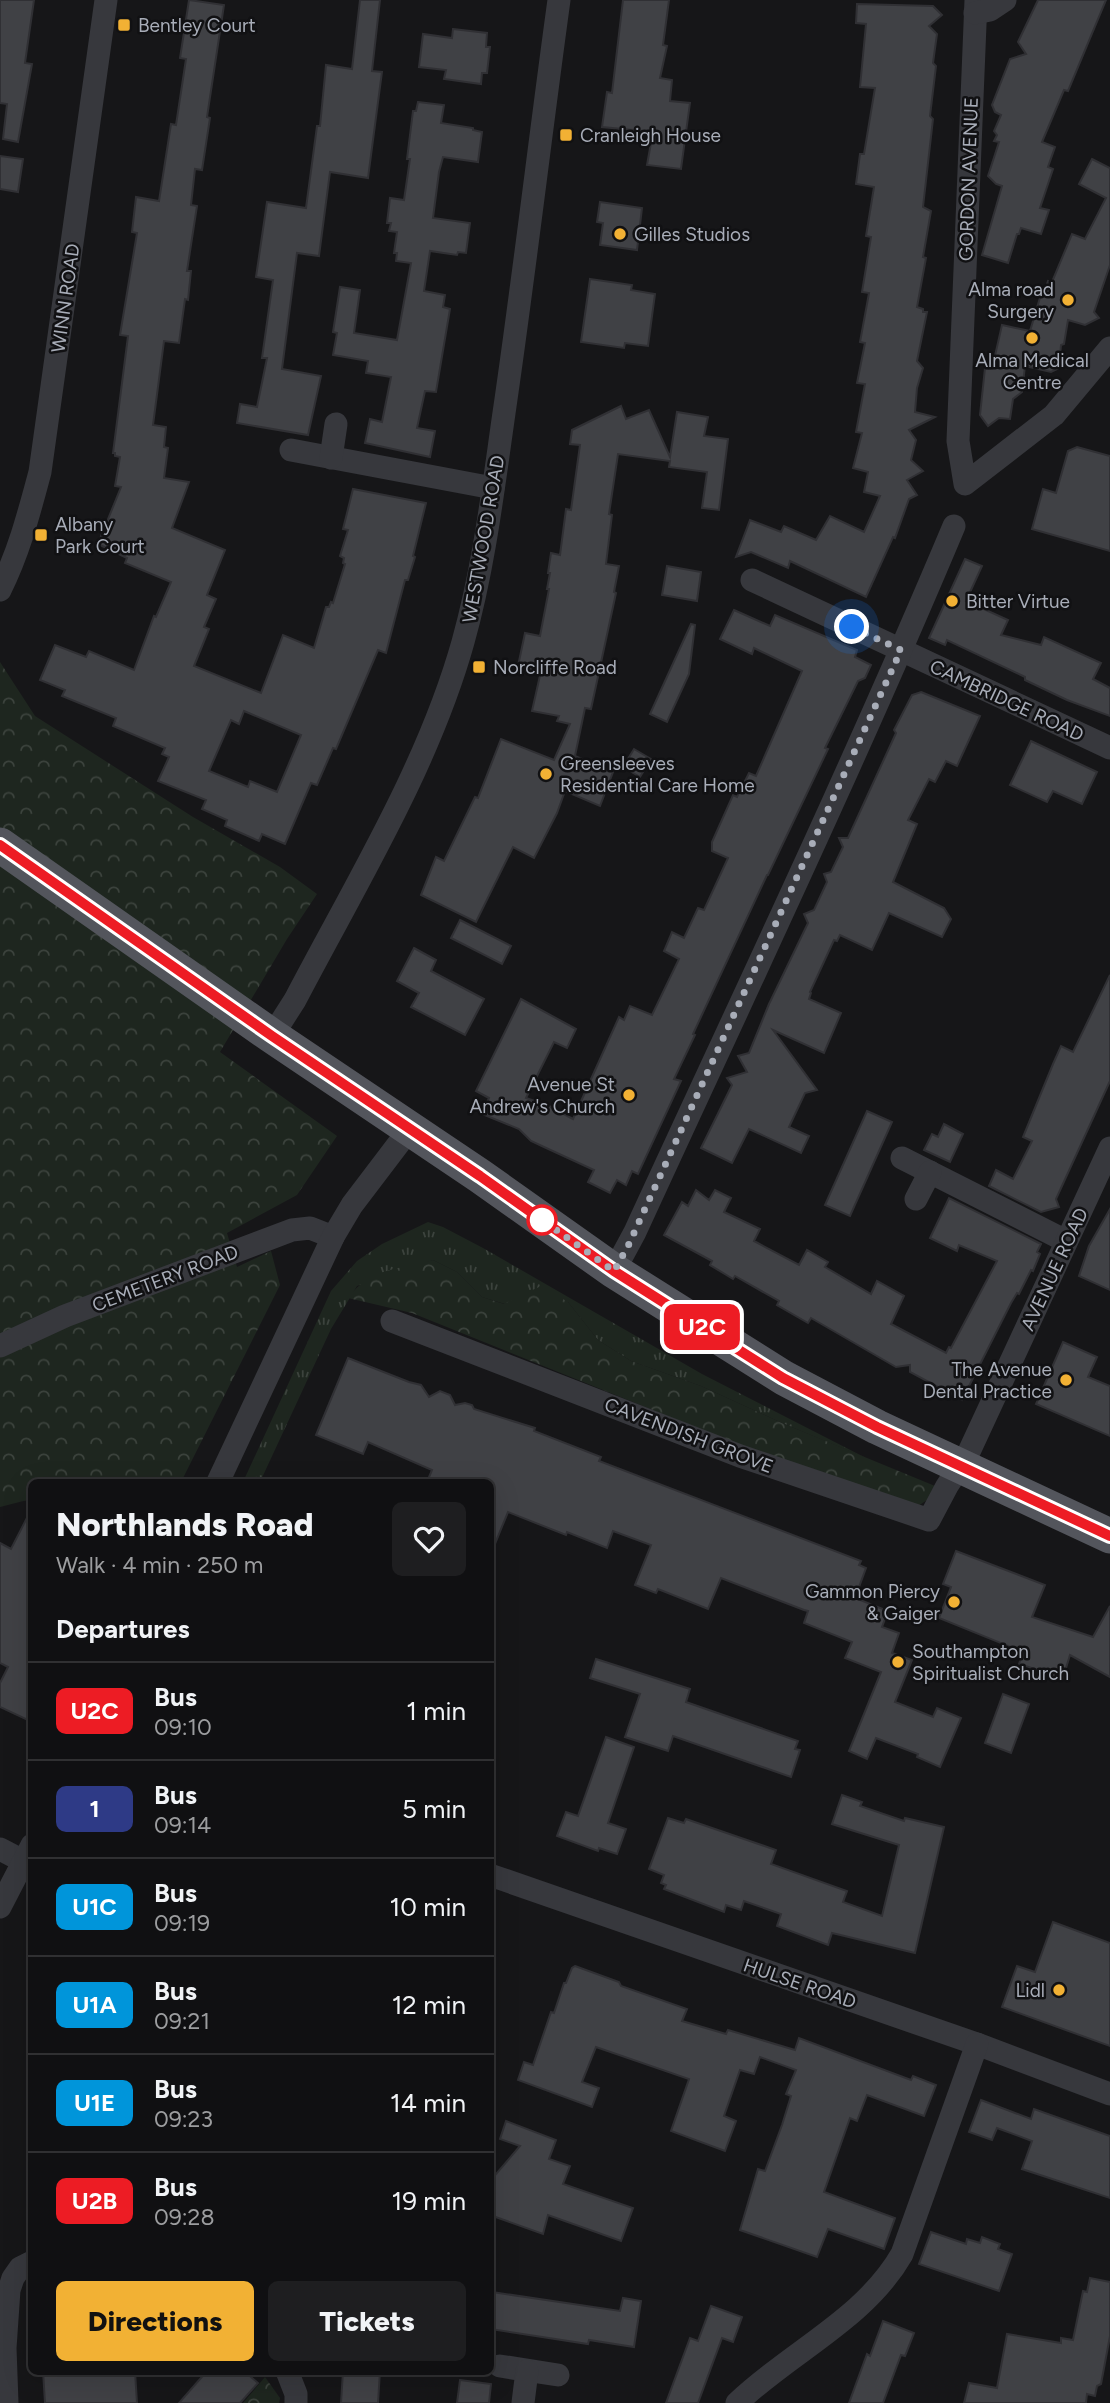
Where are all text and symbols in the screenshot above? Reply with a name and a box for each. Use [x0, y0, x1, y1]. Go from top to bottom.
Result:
place label: Bentley Court [138, 14, 256, 37]
marker: Bentley Court [116, 17, 132, 33]
street label: GORDON AVENUE [954, 97, 983, 261]
place label: Cranleigh House [580, 124, 721, 147]
marker: Cranleigh House [558, 127, 574, 143]
place label: Gilles Studios [634, 223, 750, 246]
marker: Gilles Studios [612, 226, 628, 242]
street label: WINN ROAD [46, 242, 85, 354]
place label: Alma road Surgery [968, 278, 1054, 323]
marker: Alma road Surgery [1060, 292, 1076, 308]
marker: Alma Medical Centre [1024, 330, 1040, 346]
place label: Alma Medical Centre [975, 349, 1089, 394]
street label: WESTWOOD ROAD [457, 454, 510, 625]
place label: Albany Park Court [55, 513, 145, 558]
marker: Albany Park Court [33, 527, 49, 543]
place label: Bitter Virtue [966, 590, 1070, 613]
marker: Bitter Virtue [944, 593, 960, 609]
your location [834, 609, 869, 644]
street label: CAMBRIDGE ROAD [926, 655, 1087, 746]
place label: Norcliffe Road [493, 656, 617, 679]
marker: Norcliffe Road [471, 659, 487, 675]
place label: Greensleeves Residential Care Home [560, 752, 755, 797]
marker: Greensleeves Residential Care Home [538, 766, 554, 782]
place label: Avenue St Andrew's Church [469, 1073, 615, 1118]
marker: Avenue St Andrew's Church [621, 1087, 637, 1103]
street label: AVENUE ROAD [1016, 1204, 1093, 1334]
unlabelled marker [527, 1205, 557, 1235]
street label: CEMETERY ROAD [89, 1240, 241, 1317]
line badge: U2C [662, 1304, 742, 1350]
text: U2C [678, 1312, 726, 1341]
place label: The Avenue Dental Practice [923, 1358, 1052, 1403]
marker: The Avenue Dental Practice [1058, 1372, 1074, 1388]
street label: CAVENDISH GROVE [601, 1393, 777, 1478]
button: heart [392, 1502, 466, 1576]
text: Northlands Road [56, 1505, 313, 1544]
text: Walk · 4 min · 250 m [56, 1551, 263, 1579]
place label: Gammon Piercy & Gaiger [805, 1580, 941, 1625]
marker: Gammon Piercy & Gaiger [946, 1594, 962, 1610]
text: Departures [56, 1613, 190, 1645]
place label: Southampton Spiritualist Church [912, 1640, 1069, 1685]
marker: Southampton Spiritualist Church [890, 1654, 906, 1670]
text: Bus [154, 1681, 197, 1713]
text: 1 min [406, 1695, 466, 1727]
text: U2C [70, 1696, 119, 1725]
text: 09:10 [154, 1713, 212, 1741]
text: Bus [154, 1779, 197, 1811]
text: 5 min [402, 1793, 466, 1825]
text: 1 [89, 1794, 100, 1823]
text: 09:14 [154, 1811, 211, 1839]
text: Bus [154, 1877, 197, 1909]
text: 10 min [390, 1891, 466, 1923]
text: U1C [72, 1892, 117, 1921]
text: 09:19 [154, 1909, 210, 1937]
street label: HULSE ROAD [740, 1953, 859, 2014]
text: Bus [154, 1975, 197, 2007]
place label: Lidl [1015, 1979, 1045, 2002]
marker: Lidl [1051, 1982, 1067, 1998]
text: 12 min [392, 1989, 466, 2021]
text: U1A [72, 1990, 117, 2019]
text: 09:21 [154, 2007, 210, 2035]
text: Bus [154, 2073, 197, 2105]
text: 14 min [390, 2087, 466, 2119]
text: U1E [74, 2088, 115, 2117]
text: 09:23 [154, 2105, 213, 2133]
text: Bus [154, 2171, 197, 2203]
text: 19 min [391, 2185, 466, 2217]
text: U2B [72, 2186, 117, 2215]
text: 09:28 [154, 2203, 215, 2231]
button: Directions [56, 2281, 254, 2361]
button: Tickets [268, 2281, 466, 2361]

